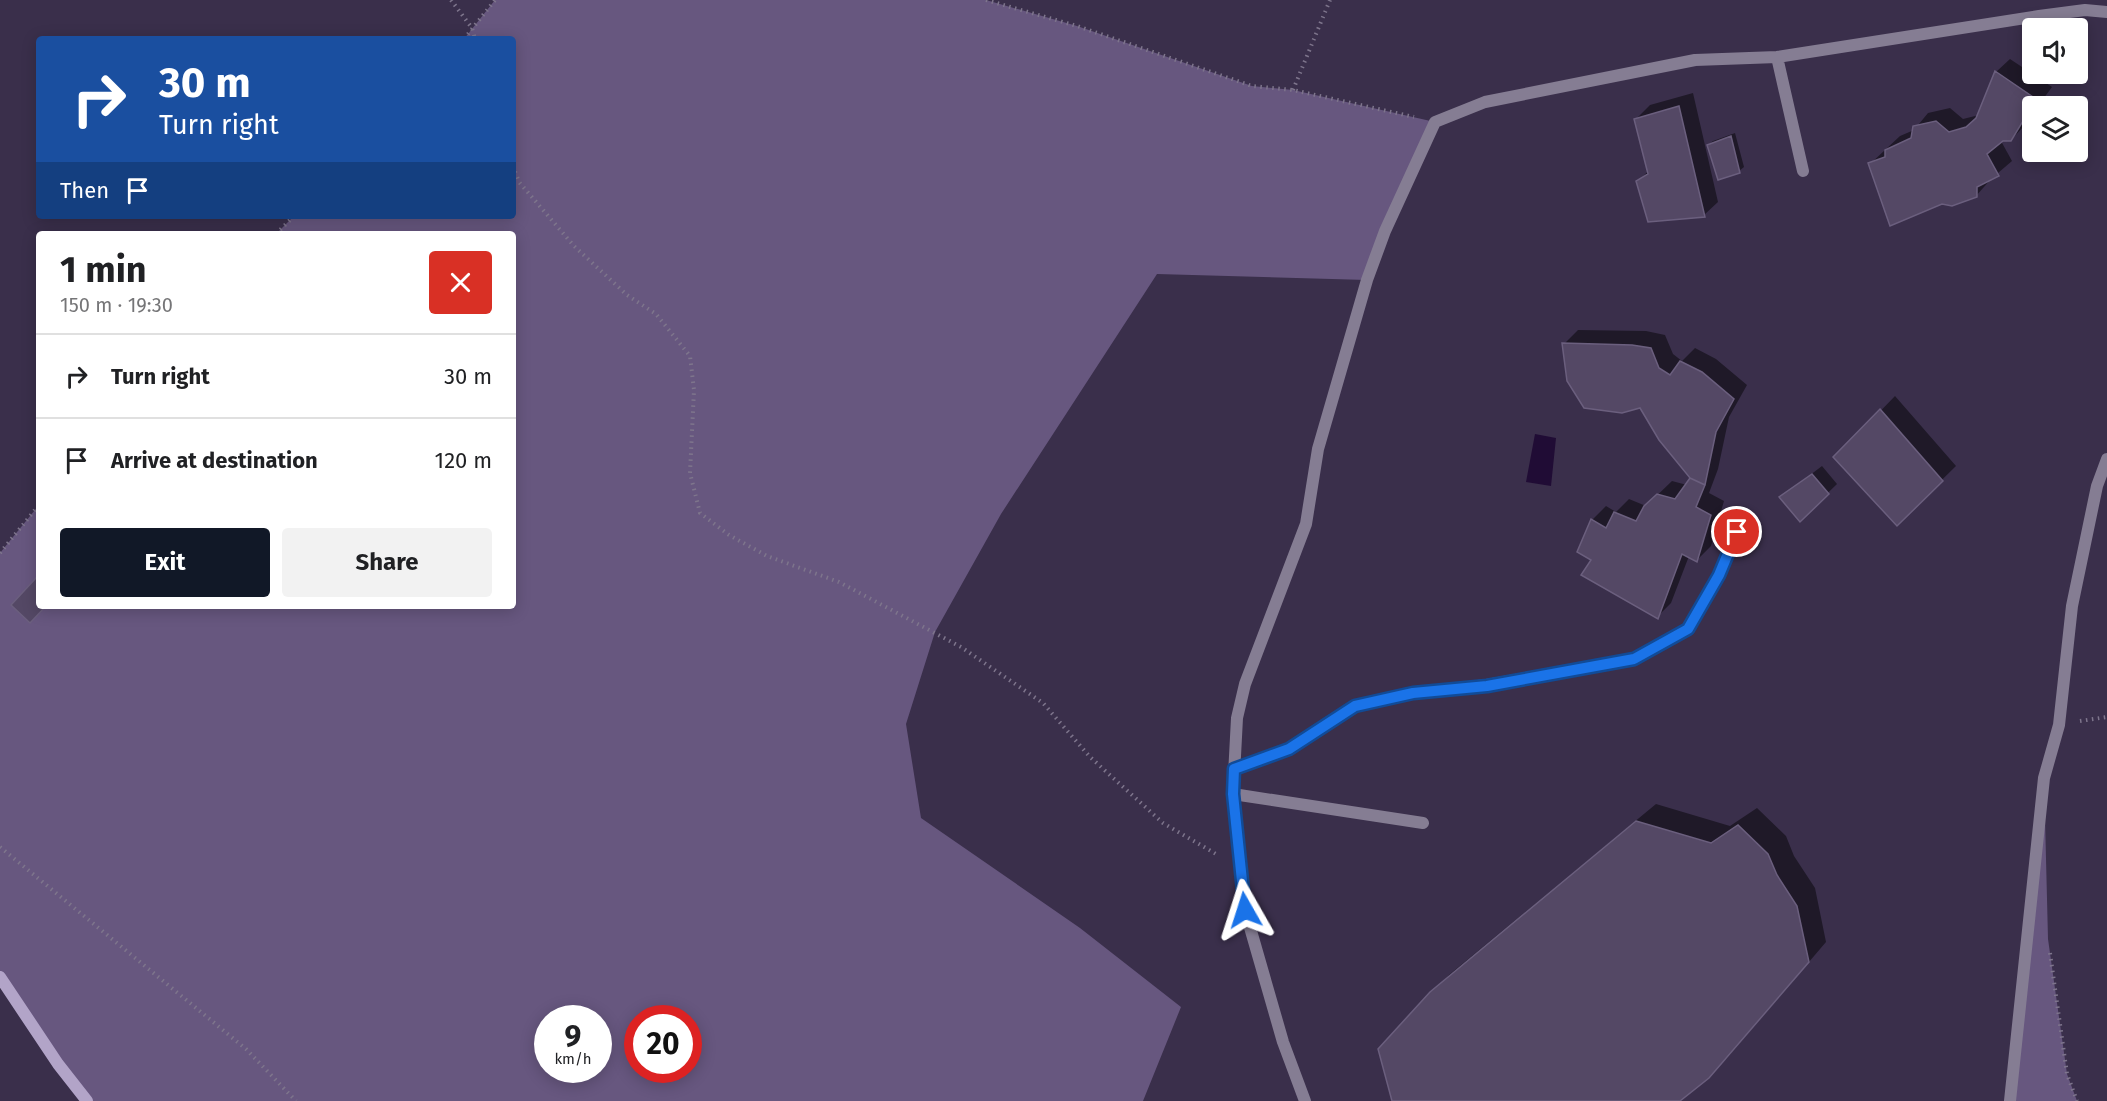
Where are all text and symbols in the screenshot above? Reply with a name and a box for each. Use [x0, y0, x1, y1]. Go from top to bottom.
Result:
map controls [2022, 18, 2088, 162]
button: sound [2022, 18, 2088, 84]
text: 30 m [159, 58, 251, 108]
icon: right [60, 60, 138, 138]
button: layers [2022, 96, 2088, 162]
text: Turn right [159, 109, 279, 141]
icon: arrive [121, 174, 154, 207]
text: Then [60, 177, 109, 204]
text: 1 min [60, 248, 147, 292]
button: close [429, 251, 492, 314]
text: 150 m · 19:30 [60, 293, 173, 317]
icon: right [60, 360, 93, 393]
text: Turn right [111, 363, 210, 390]
text: 30 m [444, 363, 492, 390]
icon: arrive [60, 444, 93, 477]
text: Arrive at destination [111, 447, 318, 474]
text: 120 m [435, 447, 492, 474]
pin [1711, 506, 1762, 557]
icon: arrive [1720, 515, 1753, 548]
button: Exit [60, 528, 270, 597]
button: Share [282, 528, 492, 597]
position arrow [1213, 878, 1277, 942]
speed limit sign: 20 [624, 1005, 702, 1083]
text: 9 [565, 1019, 581, 1055]
text: km/h [554, 1050, 592, 1068]

